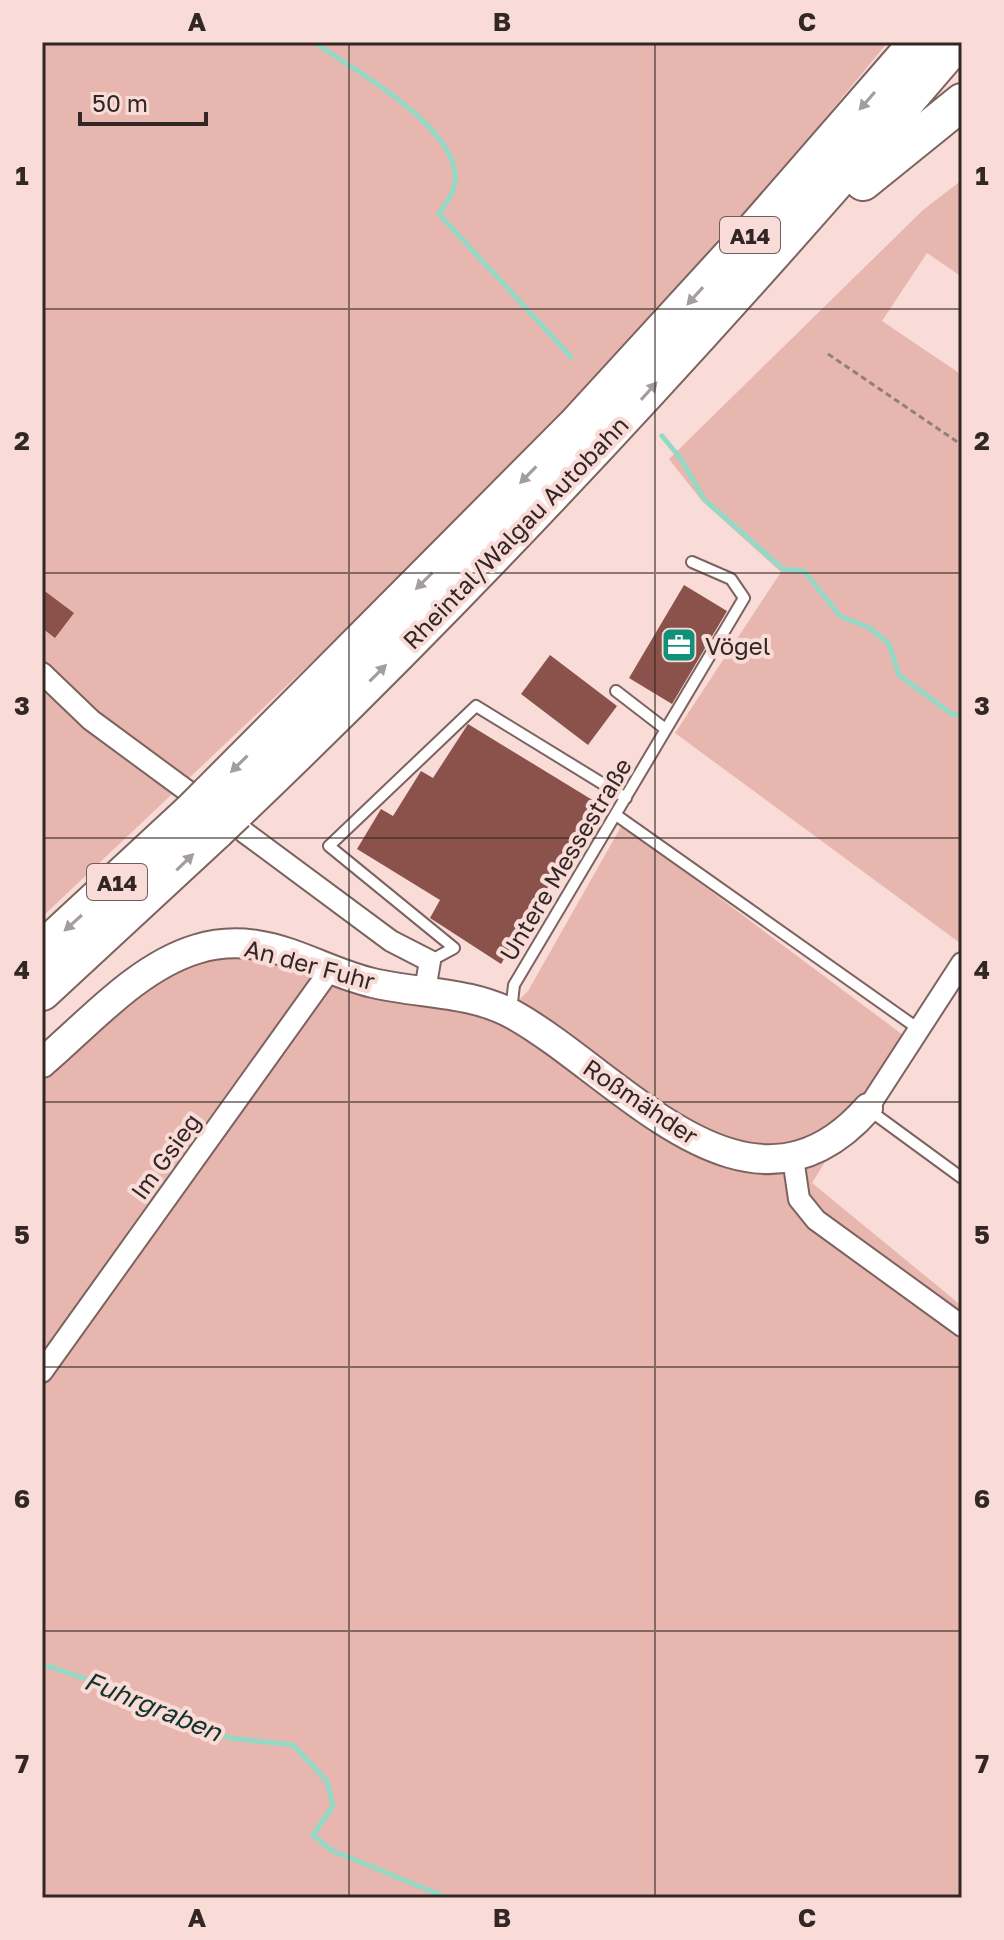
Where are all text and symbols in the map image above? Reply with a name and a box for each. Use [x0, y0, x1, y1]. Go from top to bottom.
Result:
text: A [188, 6, 207, 37]
text: B [493, 6, 511, 37]
text: C [798, 6, 816, 37]
scale bar [80, 76, 206, 126]
text: 50 m [92, 88, 148, 117]
one-way arrow [859, 90, 876, 110]
text: 1 [15, 160, 29, 191]
text: 1 [975, 160, 989, 191]
road number: A14 [720, 217, 780, 253]
one-way arrow [686, 286, 704, 305]
one-way arrow [639, 382, 657, 401]
street label: Rheintal/Walgau Autobahn [396, 410, 634, 654]
text: 2 [14, 425, 30, 456]
text: 2 [974, 425, 990, 456]
one-way arrow [520, 465, 538, 484]
one-way arrow [415, 571, 434, 590]
office icon: Vögel [660, 626, 698, 664]
place label: Vögel [705, 631, 770, 660]
one-way arrow [368, 664, 387, 683]
text: 3 [14, 690, 30, 721]
text: 3 [974, 690, 990, 721]
street label: Untere Messestraße [493, 752, 637, 966]
one-way arrow [230, 754, 249, 773]
one-way arrow [175, 853, 194, 871]
road number: A14 [87, 864, 147, 900]
one-way arrow [63, 913, 82, 931]
street label: An der Fuhr [242, 933, 378, 995]
text: 4 [14, 954, 30, 985]
text: 4 [974, 954, 990, 985]
street label: Roßmähder [578, 1052, 704, 1150]
street label: Im Gsieg [124, 1107, 206, 1205]
text: 5 [14, 1219, 30, 1250]
text: 5 [974, 1219, 990, 1250]
text: 6 [14, 1483, 30, 1514]
text: 6 [974, 1483, 990, 1514]
water label: Fuhrgraben [80, 1665, 227, 1748]
text: 7 [15, 1748, 29, 1779]
text: 7 [975, 1748, 989, 1779]
text: A [188, 1902, 207, 1933]
text: B [493, 1902, 511, 1933]
text: C [798, 1902, 816, 1933]

